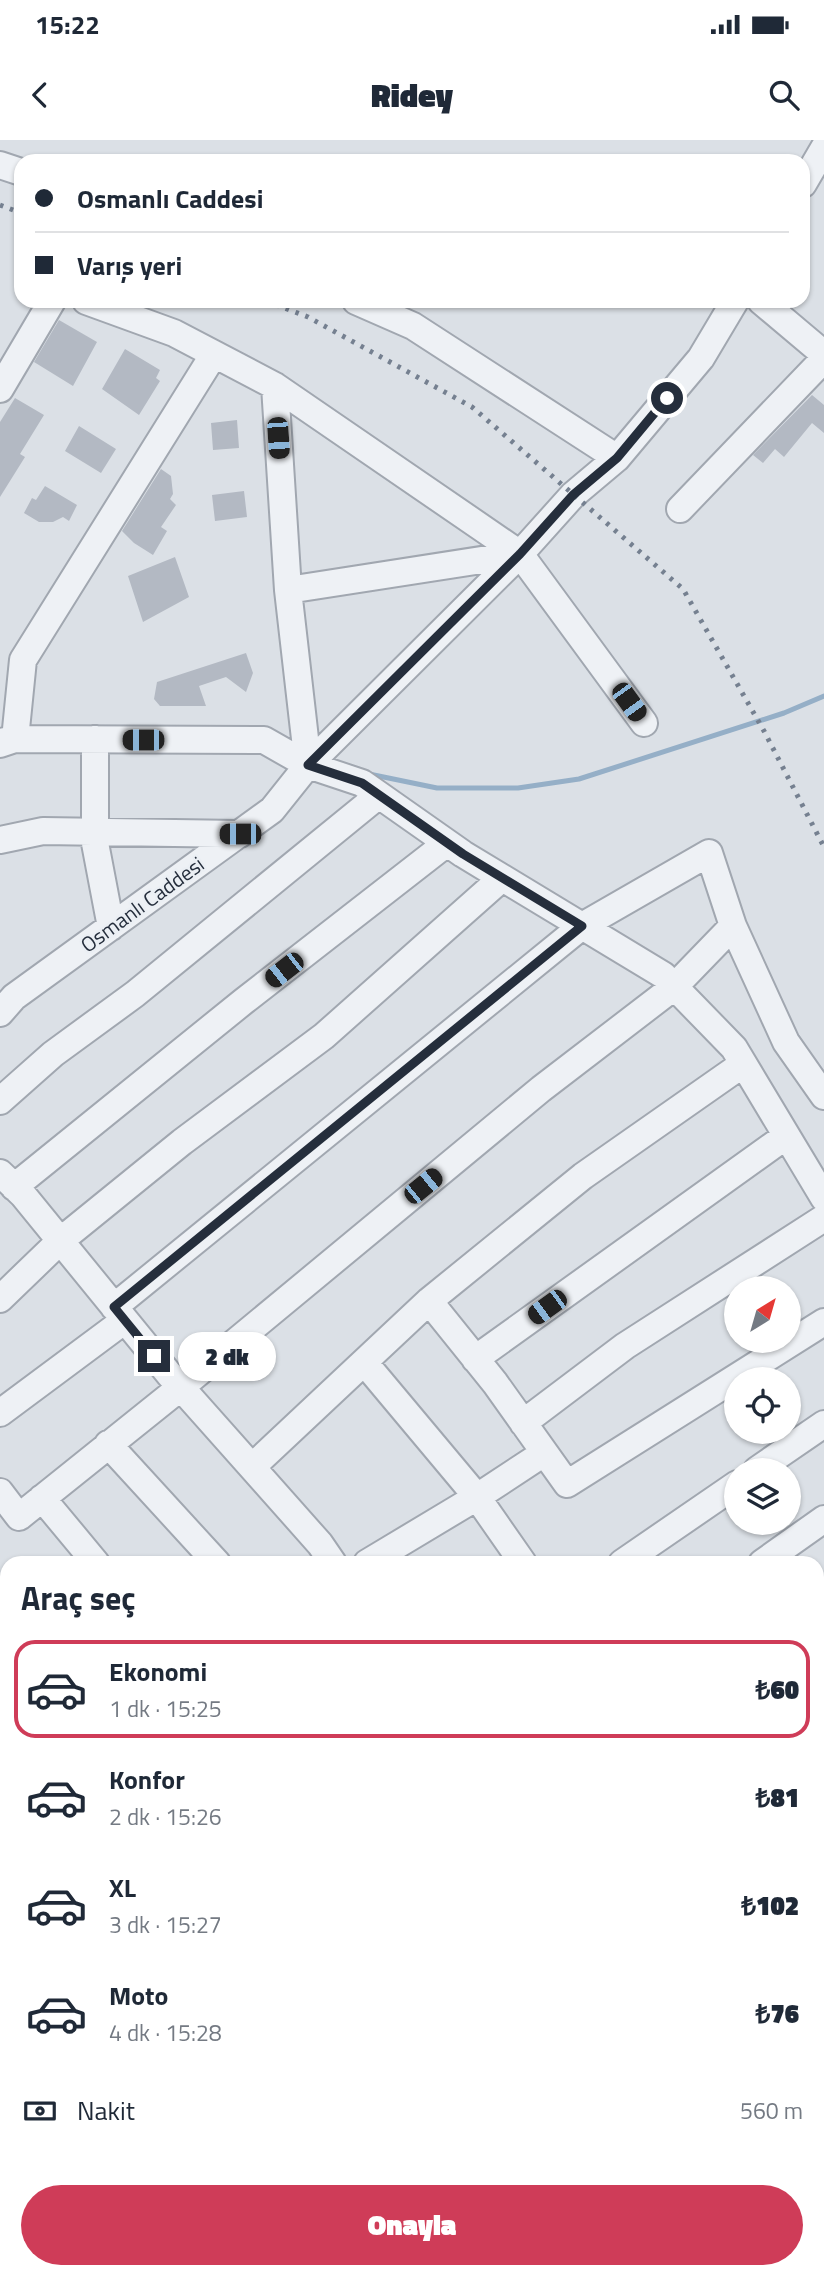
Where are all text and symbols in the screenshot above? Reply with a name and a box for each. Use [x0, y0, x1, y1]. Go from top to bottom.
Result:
text: 15:22 [35, 5, 100, 44]
text: Ridey [371, 71, 453, 119]
icon: back [21, 76, 59, 114]
icon: search [765, 76, 803, 114]
text: Osmanlı Caddesi [77, 179, 263, 218]
text: Varış yeri [77, 246, 182, 285]
route start [651, 382, 683, 414]
car [267, 416, 290, 460]
car [609, 679, 650, 725]
car [123, 730, 165, 751]
car [220, 824, 262, 845]
street label: Osmanlı Caddesi [73, 848, 211, 960]
car [261, 949, 308, 991]
car [401, 1165, 446, 1207]
north arrow [724, 1276, 802, 1353]
map controls [724, 1276, 801, 1535]
car [524, 1286, 571, 1328]
callout: 2 dk [178, 1332, 276, 1380]
text: 2 dk [205, 1339, 249, 1374]
route end [138, 1340, 170, 1372]
button: locate [724, 1367, 801, 1444]
button: layers [724, 1458, 801, 1535]
text: Araç seç [21, 1574, 136, 1622]
text: Ekonomi [109, 1652, 207, 1691]
icon: car [25, 1658, 88, 1721]
text: ₺60 [756, 1670, 799, 1709]
text: 1 dk · 15:25 [109, 1691, 222, 1726]
text: Konfor [109, 1760, 185, 1799]
icon: car [25, 1766, 88, 1829]
text: ₺81 [756, 1778, 799, 1817]
text: 2 dk · 15:26 [109, 1799, 222, 1834]
text: XL [109, 1868, 136, 1907]
icon: car [25, 1874, 88, 1937]
text: ₺102 [741, 1886, 799, 1925]
text: 3 dk · 15:27 [109, 1907, 222, 1942]
text: Moto [109, 1976, 168, 2015]
icon: car [25, 1982, 88, 2045]
text: ₺76 [756, 1994, 799, 2033]
text: 4 dk · 15:28 [109, 2015, 222, 2050]
text: Nakit [77, 2091, 135, 2130]
icon: cash [21, 2092, 59, 2130]
text: 560 m [740, 2093, 803, 2128]
button: Onayla [21, 2185, 803, 2265]

